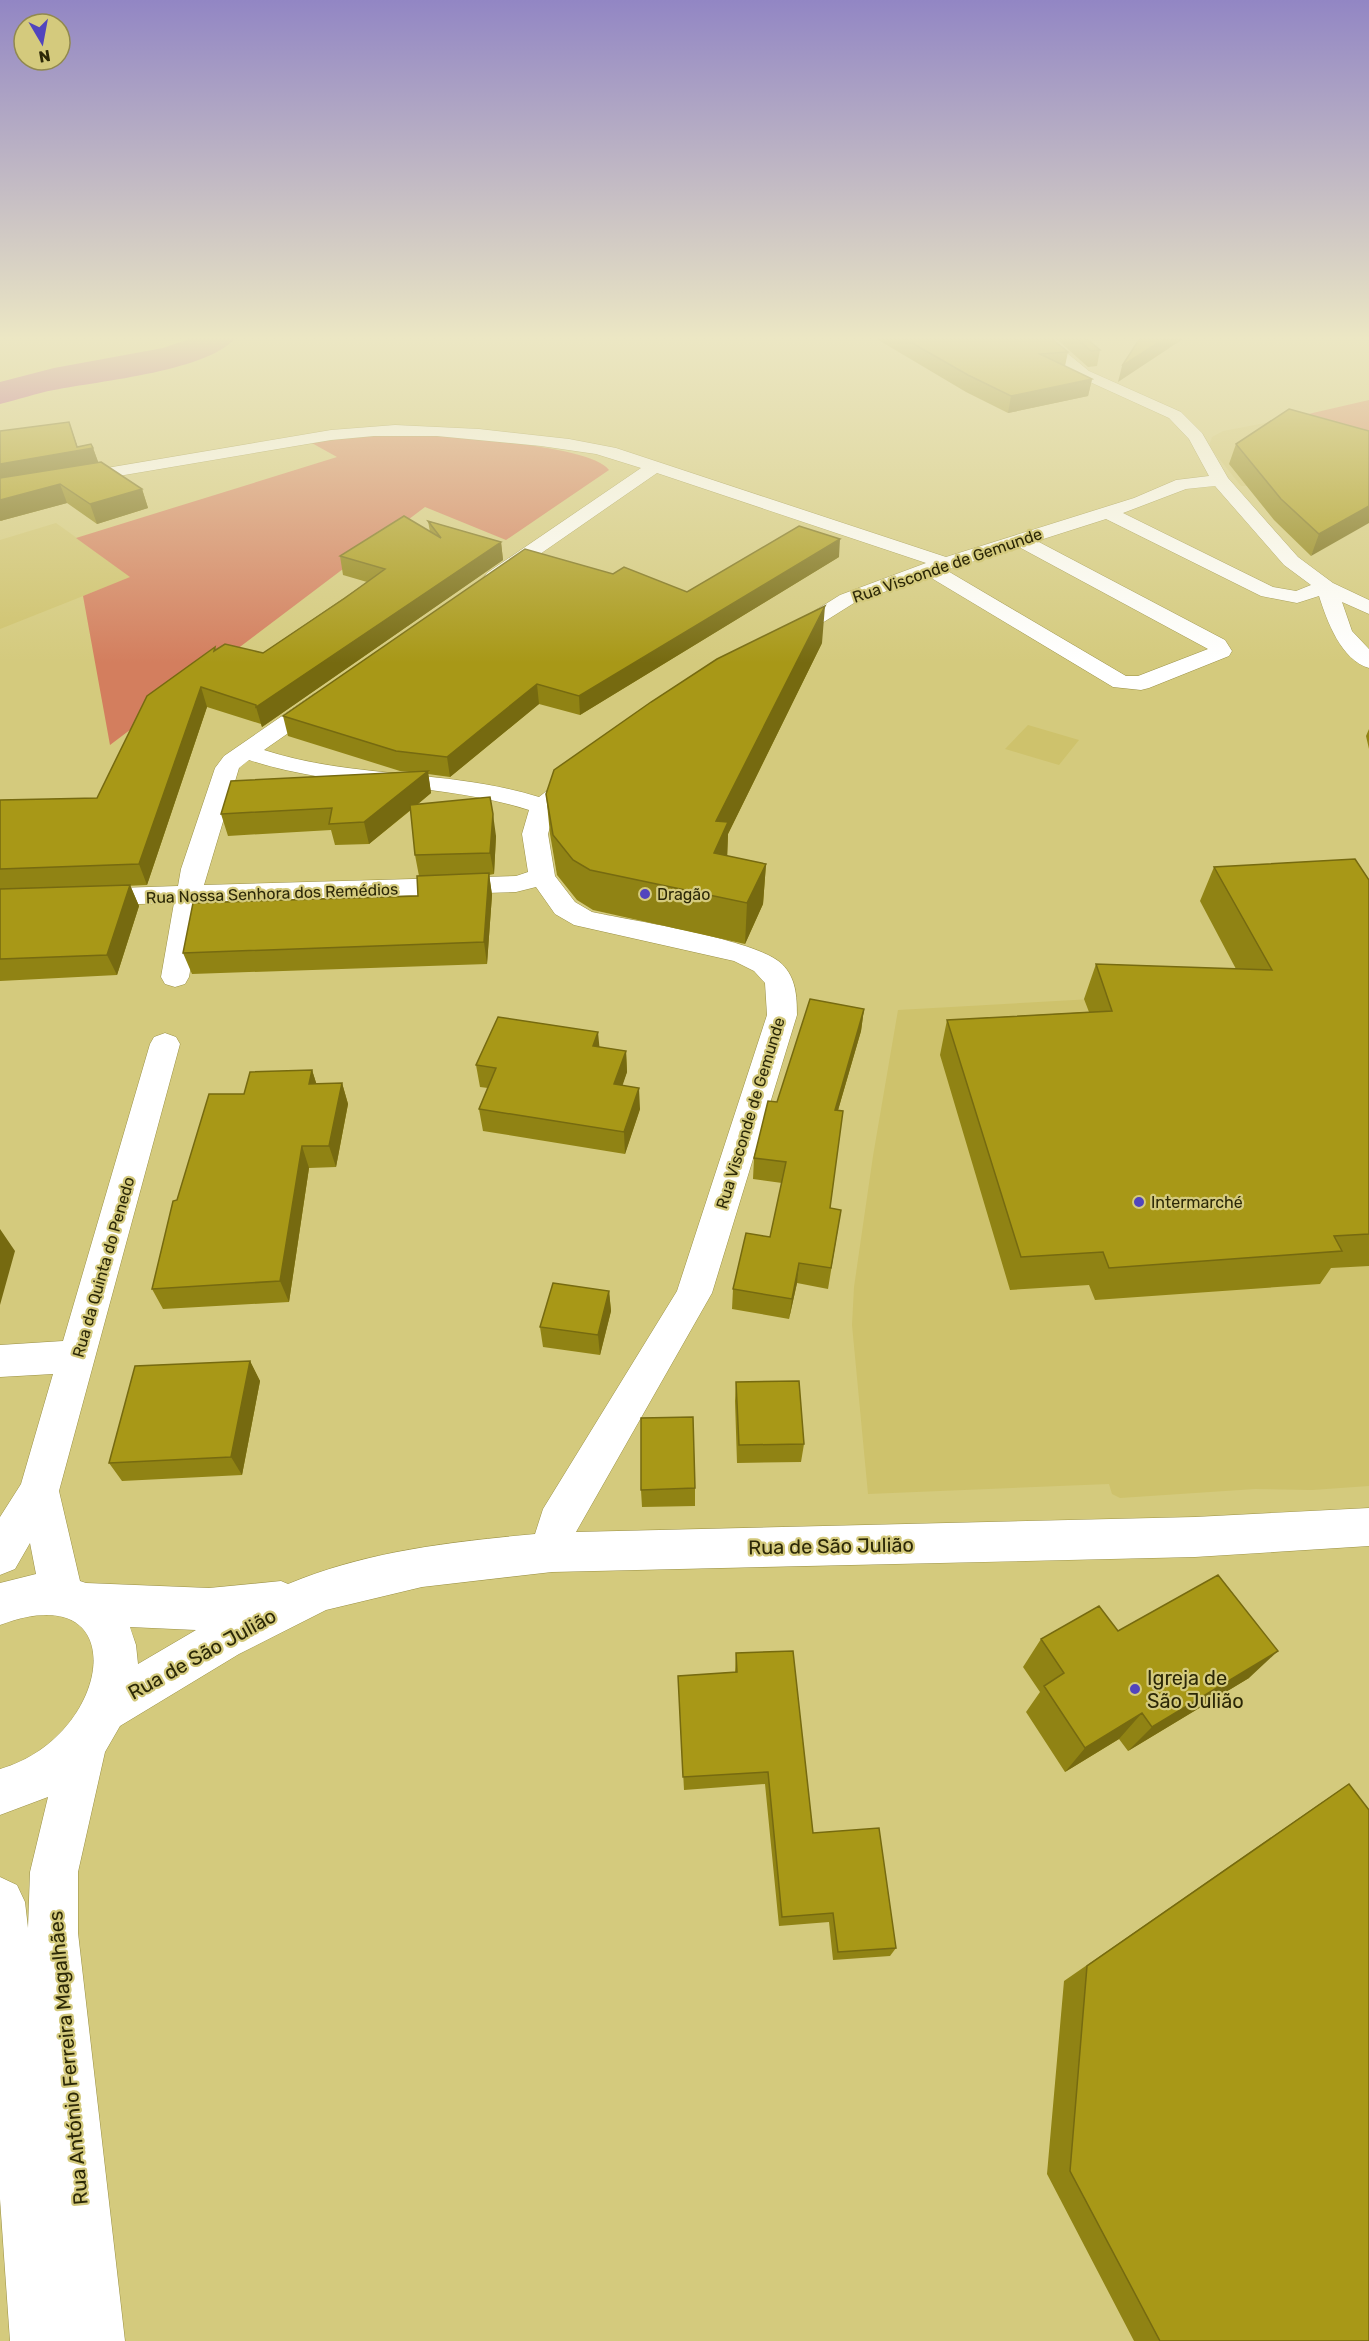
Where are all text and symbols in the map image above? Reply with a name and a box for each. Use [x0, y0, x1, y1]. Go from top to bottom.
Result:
north arrow [12, 12, 72, 72]
text: N [37, 46, 52, 67]
street label: Rua Visconde de Gemunde [850, 524, 1045, 607]
street label: Rua Nossa Senhora dos Remédios [145, 880, 399, 907]
place label: Dragão [657, 885, 710, 904]
marker: Dragão [638, 887, 652, 901]
street label: Rua Visconde de Gemunde [712, 1015, 789, 1211]
street label: Rua da Quinta do Penedo [69, 1175, 138, 1360]
place label: Intermarché [1151, 1193, 1243, 1212]
marker: Intermarché [1132, 1195, 1146, 1209]
street label: Rua de São Julião [748, 1533, 914, 1559]
street label: Rua de São Julião [124, 1603, 280, 1705]
place label: Igreja de São Julião [1147, 1666, 1244, 1713]
marker: Igreja de São Julião [1128, 1682, 1142, 1696]
street label: Rua António Ferreira Magalhães [43, 1910, 93, 2206]

